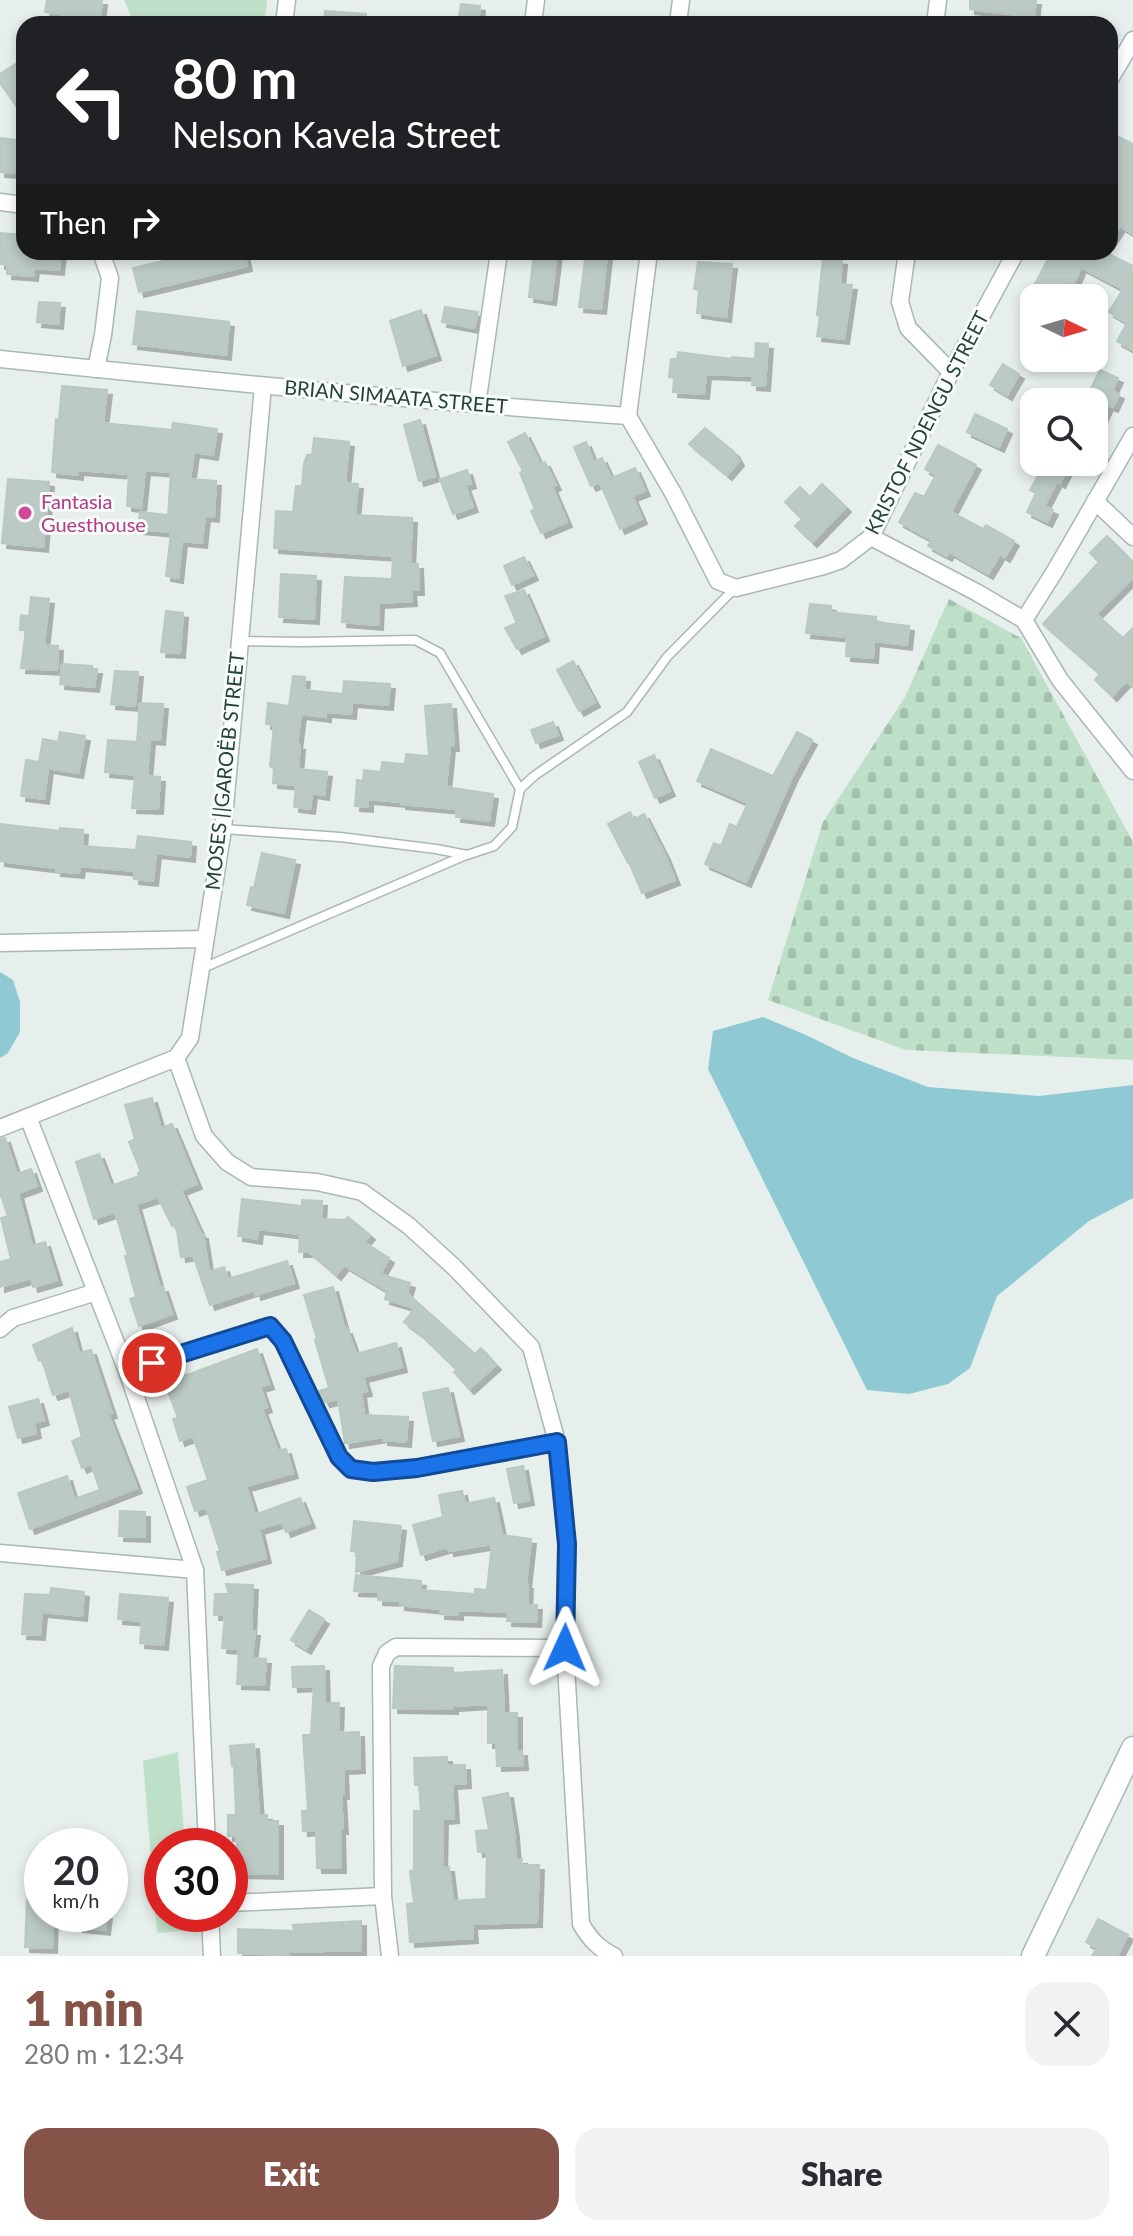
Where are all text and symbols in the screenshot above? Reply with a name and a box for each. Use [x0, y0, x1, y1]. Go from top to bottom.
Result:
text: 80 m [172, 44, 297, 111]
icon: left [40, 48, 144, 152]
text: Nelson Kavela Street [172, 112, 500, 156]
icon: right [123, 200, 167, 244]
text: Then [40, 204, 107, 240]
north arrow [1020, 284, 1108, 372]
map controls [1020, 284, 1108, 476]
street label: KRISTOF NDENGU STREET [859, 307, 993, 538]
street label: BRIAN SIMAATA STREET [283, 374, 509, 418]
button: search [1020, 388, 1108, 476]
place label: Fantasia Guesthouse [41, 489, 146, 536]
marker: Fantasia Guesthouse [16, 504, 34, 522]
street label: MOSES ǁGAROËB STREET [200, 650, 248, 891]
pin [118, 1329, 186, 1397]
icon: arrive [130, 1341, 174, 1385]
position arrow [523, 1606, 607, 1690]
speed limit sign: 30 [144, 1828, 248, 1932]
text: 20 [53, 1846, 99, 1894]
text: km/h [53, 1888, 99, 1912]
text: 1 min [24, 1979, 144, 2036]
button: close [1025, 1982, 1109, 2066]
text: 280 m · 12:34 [24, 2038, 184, 2070]
button: Exit [24, 2128, 559, 2220]
button: Share [575, 2128, 1109, 2220]

